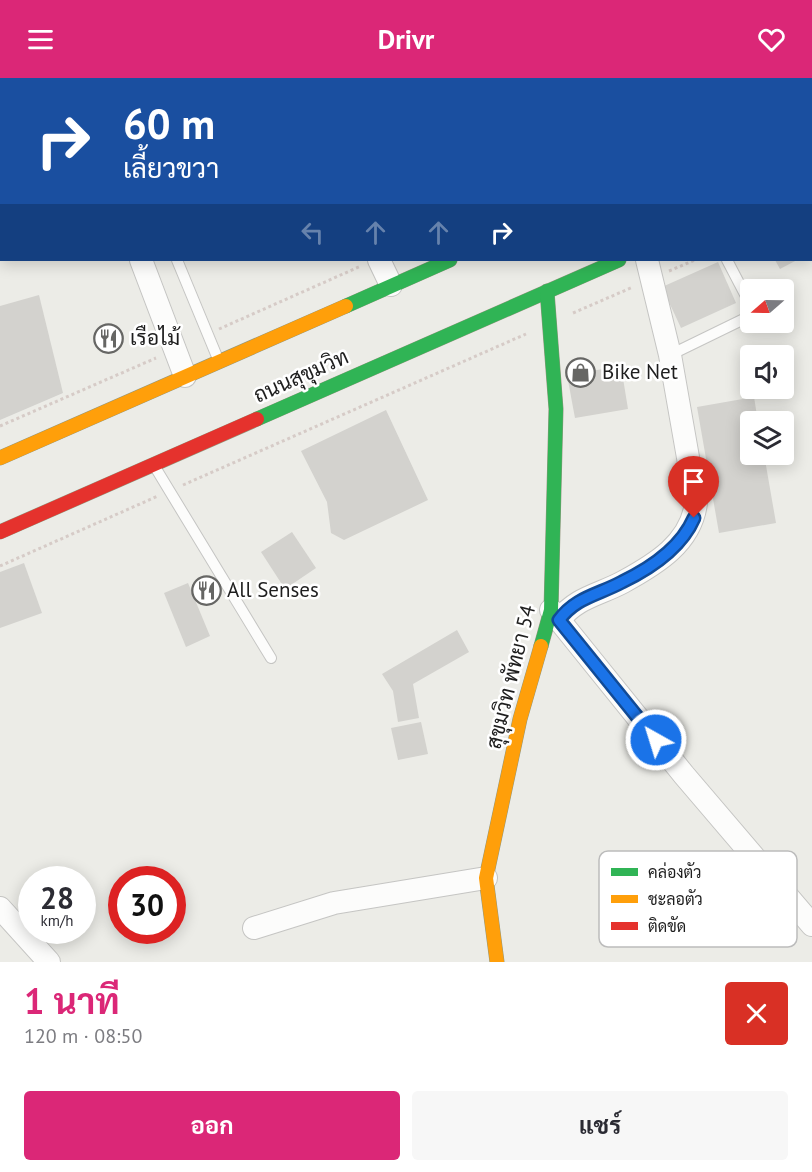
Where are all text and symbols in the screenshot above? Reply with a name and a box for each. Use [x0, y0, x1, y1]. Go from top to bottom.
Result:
text: Drivr [378, 22, 434, 56]
icon: menu [24, 23, 57, 56]
icon: heart [755, 23, 788, 56]
text: 60 m [123, 96, 215, 151]
icon: right [24, 102, 102, 180]
text: เลี้ยวขวา [123, 151, 219, 185]
icon: left [296, 216, 329, 249]
icon: ahead [359, 216, 392, 249]
icon: ahead [422, 216, 455, 249]
icon: right [485, 216, 518, 249]
north arrow [740, 279, 794, 333]
map controls [740, 279, 794, 465]
restaurant icon: เรือไม้ [93, 322, 125, 354]
place label: เรือไม้ [130, 324, 181, 351]
street label: ถนนสุขุมวิท [249, 343, 353, 409]
button: sound [740, 345, 794, 399]
shop icon: Bike Net [565, 356, 597, 388]
place label: Bike Net [602, 358, 678, 385]
button: layers [740, 411, 794, 465]
pin [668, 456, 719, 518]
icon: arrive [677, 465, 710, 498]
restaurant icon: All Senses [190, 574, 222, 606]
place label: All Senses [227, 576, 319, 603]
street label: สุขุมวิท พัทยา 54 [480, 602, 542, 752]
position arrow [624, 708, 688, 772]
legend [599, 851, 797, 947]
text: คล่องตัว [648, 862, 702, 882]
speed limit sign: 30 [108, 866, 186, 944]
text: 28 [40, 878, 74, 917]
text: ชะลอตัว [648, 889, 703, 909]
text: km/h [41, 911, 73, 930]
text: ติดขัด [648, 916, 686, 936]
text: 1 นาที [24, 977, 120, 1024]
button: close [725, 982, 788, 1045]
text: 120 m · 08:50 [24, 1023, 142, 1049]
button: ออก [24, 1091, 400, 1160]
button: แชร์ [412, 1091, 788, 1160]

